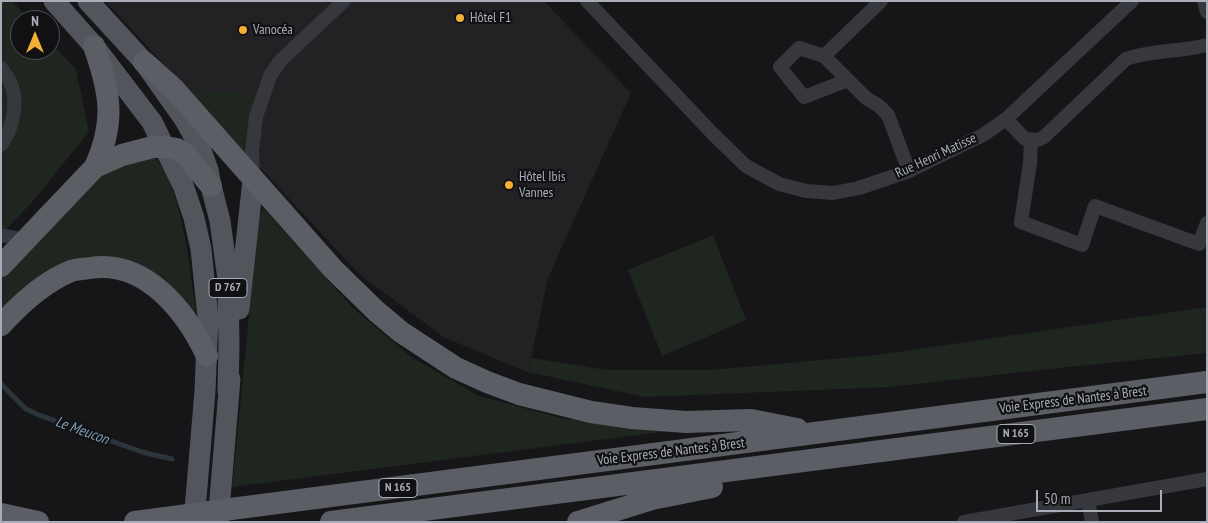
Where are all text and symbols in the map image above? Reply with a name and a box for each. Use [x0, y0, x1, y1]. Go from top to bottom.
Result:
north arrow [10, 10, 60, 60]
place label: Hôtel F1 [470, 10, 511, 26]
text: N [31, 12, 39, 30]
marker: Hôtel F1 [454, 12, 466, 24]
place label: Vanocéa [253, 22, 293, 38]
marker: Vanocéa [237, 24, 249, 36]
street label: Rue Henri Matisse [893, 130, 979, 182]
place label: Hôtel Ibis Vannes [519, 169, 565, 202]
marker: Hôtel Ibis Vannes [503, 179, 515, 191]
road number: D 767 [209, 278, 247, 298]
street label: Voie Express de Nantes à Brest [998, 383, 1148, 417]
water label: Le Meucon [53, 413, 111, 449]
road number: N 165 [997, 424, 1035, 444]
street label: Voie Express de Nantes à Brest [596, 435, 746, 469]
road number: N 165 [379, 478, 417, 498]
scale bar [1038, 480, 1164, 512]
text: 50 m [1044, 489, 1070, 508]

